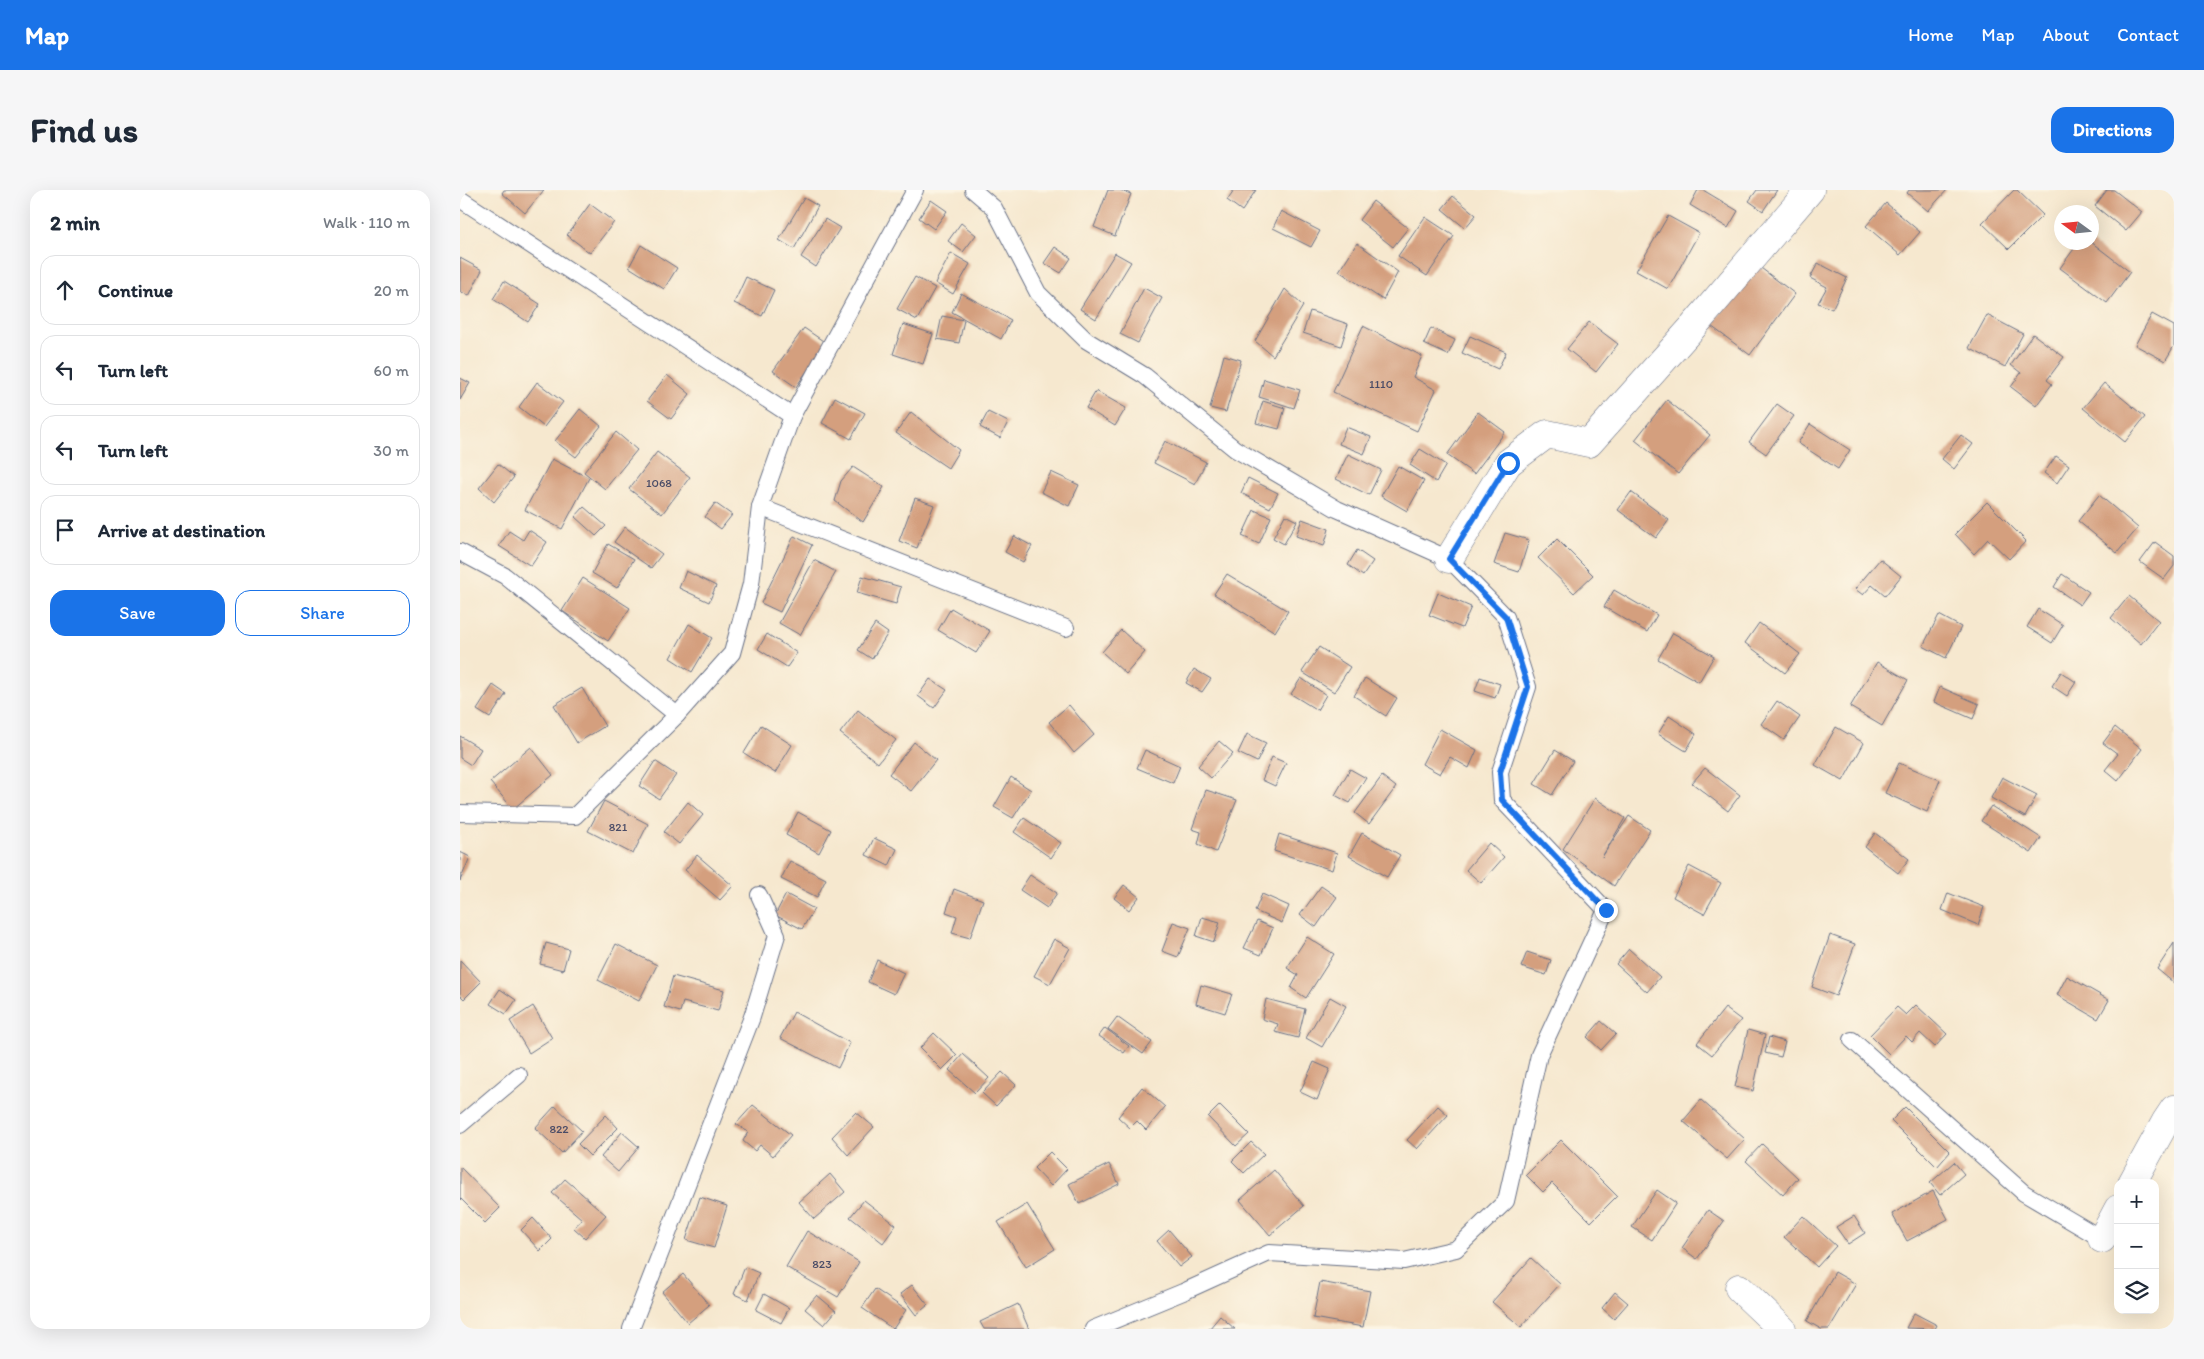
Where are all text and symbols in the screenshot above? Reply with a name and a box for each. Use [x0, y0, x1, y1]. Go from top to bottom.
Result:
text: Map [25, 21, 69, 50]
text: Home [1908, 24, 1954, 46]
text: Map [1982, 24, 2015, 46]
text: About [2043, 24, 2089, 46]
text: Contact [2117, 24, 2179, 46]
button: Directions [2051, 107, 2174, 153]
text: Find us [30, 109, 138, 151]
north arrow [2054, 205, 2099, 250]
text: 2 min [50, 210, 100, 235]
text: Walk · 110 m [323, 213, 410, 232]
icon: ahead [51, 276, 79, 304]
text: Continue [98, 279, 173, 302]
text: 20 m [374, 281, 409, 300]
icon: left [51, 356, 79, 384]
text: Turn left [98, 359, 168, 382]
text: 60 m [374, 361, 409, 380]
house number: 1110 [1369, 377, 1393, 391]
icon: left [51, 436, 79, 464]
text: Turn left [98, 439, 168, 462]
text: 30 m [373, 441, 409, 460]
route start [1497, 452, 1520, 475]
house number: 1068 [646, 476, 672, 490]
icon: arrive [51, 516, 79, 544]
text: Arrive at destination [98, 519, 265, 542]
button: Save [50, 590, 225, 636]
button: Share [235, 590, 410, 636]
house number: 821 [609, 820, 628, 834]
route end [1595, 899, 1618, 922]
house number: 822 [549, 1122, 569, 1136]
map controls [2114, 1179, 2159, 1314]
button: + [2114, 1179, 2159, 1224]
button: − [2114, 1224, 2159, 1269]
house number: 823 [812, 1257, 832, 1271]
button: layers [2114, 1269, 2159, 1314]

